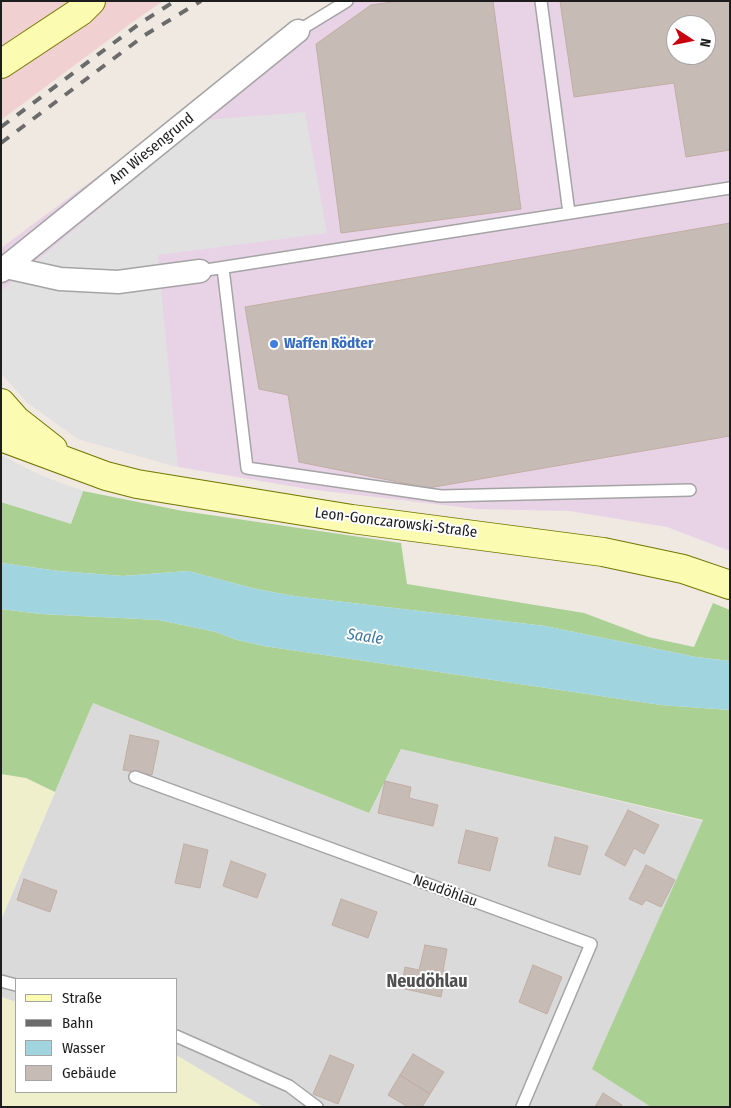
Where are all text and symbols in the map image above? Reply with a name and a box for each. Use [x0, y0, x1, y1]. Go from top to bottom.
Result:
north arrow [666, 15, 716, 65]
text: N [696, 37, 714, 48]
street label: Am Wiesengrund [106, 110, 198, 188]
place label: Waffen Rödter [284, 335, 373, 353]
marker: Waffen Rödter [268, 338, 280, 350]
street label: Leon-Gonczarowski-Straße [314, 504, 478, 542]
water label: Saale [346, 625, 384, 649]
street label: Neudöhlau [410, 871, 480, 911]
district label: Neudöhlau [386, 971, 468, 993]
legend [15, 978, 178, 1093]
text: Straße [62, 989, 102, 1007]
text: Bahn [62, 1014, 93, 1032]
text: Wasser [62, 1039, 105, 1057]
text: Gebäude [62, 1064, 117, 1082]

